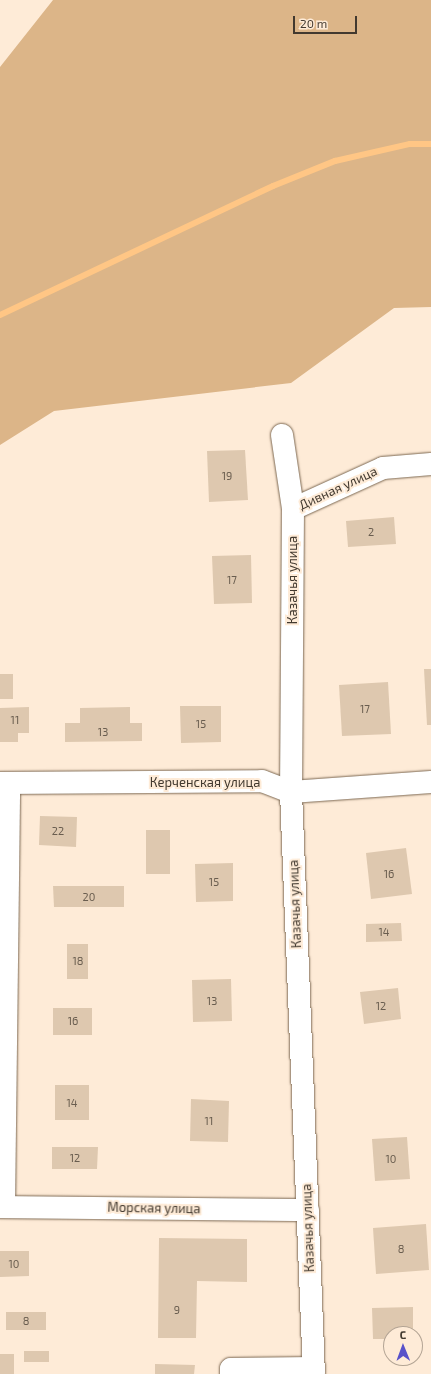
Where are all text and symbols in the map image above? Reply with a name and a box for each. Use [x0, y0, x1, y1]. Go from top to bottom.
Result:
scale bar [295, 8, 359, 34]
text: 20 m [300, 16, 327, 30]
street label: Дивная улица [296, 463, 380, 513]
house number: 19 [222, 469, 232, 483]
house number: 2 [368, 525, 374, 539]
street label: Казачья улица [284, 536, 300, 624]
house number: 17 [227, 573, 237, 587]
house number: 17 [360, 702, 370, 716]
house number: 11 [11, 713, 19, 727]
house number: 15 [196, 717, 206, 731]
house number: 13 [98, 725, 108, 739]
street label: Керченская улица [150, 774, 260, 790]
house number: 22 [52, 824, 64, 838]
street label: Казачья улица [286, 860, 304, 948]
house number: 16 [384, 867, 394, 881]
house number: 15 [209, 875, 219, 889]
house number: 20 [83, 890, 95, 904]
house number: 14 [378, 925, 390, 939]
house number: 18 [72, 954, 84, 968]
house number: 13 [207, 994, 217, 1008]
house number: 12 [376, 999, 386, 1013]
house number: 16 [68, 1014, 78, 1028]
house number: 14 [66, 1096, 78, 1110]
house number: 11 [205, 1114, 213, 1128]
house number: 12 [70, 1151, 80, 1165]
house number: 10 [385, 1152, 397, 1166]
street label: Казачья улица [299, 1184, 317, 1272]
street label: Морская улица [107, 1199, 201, 1217]
house number: 8 [398, 1242, 404, 1256]
house number: 10 [8, 1257, 20, 1271]
house number: 9 [174, 1303, 180, 1317]
house number: 8 [23, 1314, 29, 1328]
north arrow [383, 1326, 423, 1366]
text: С [399, 1328, 406, 1341]

